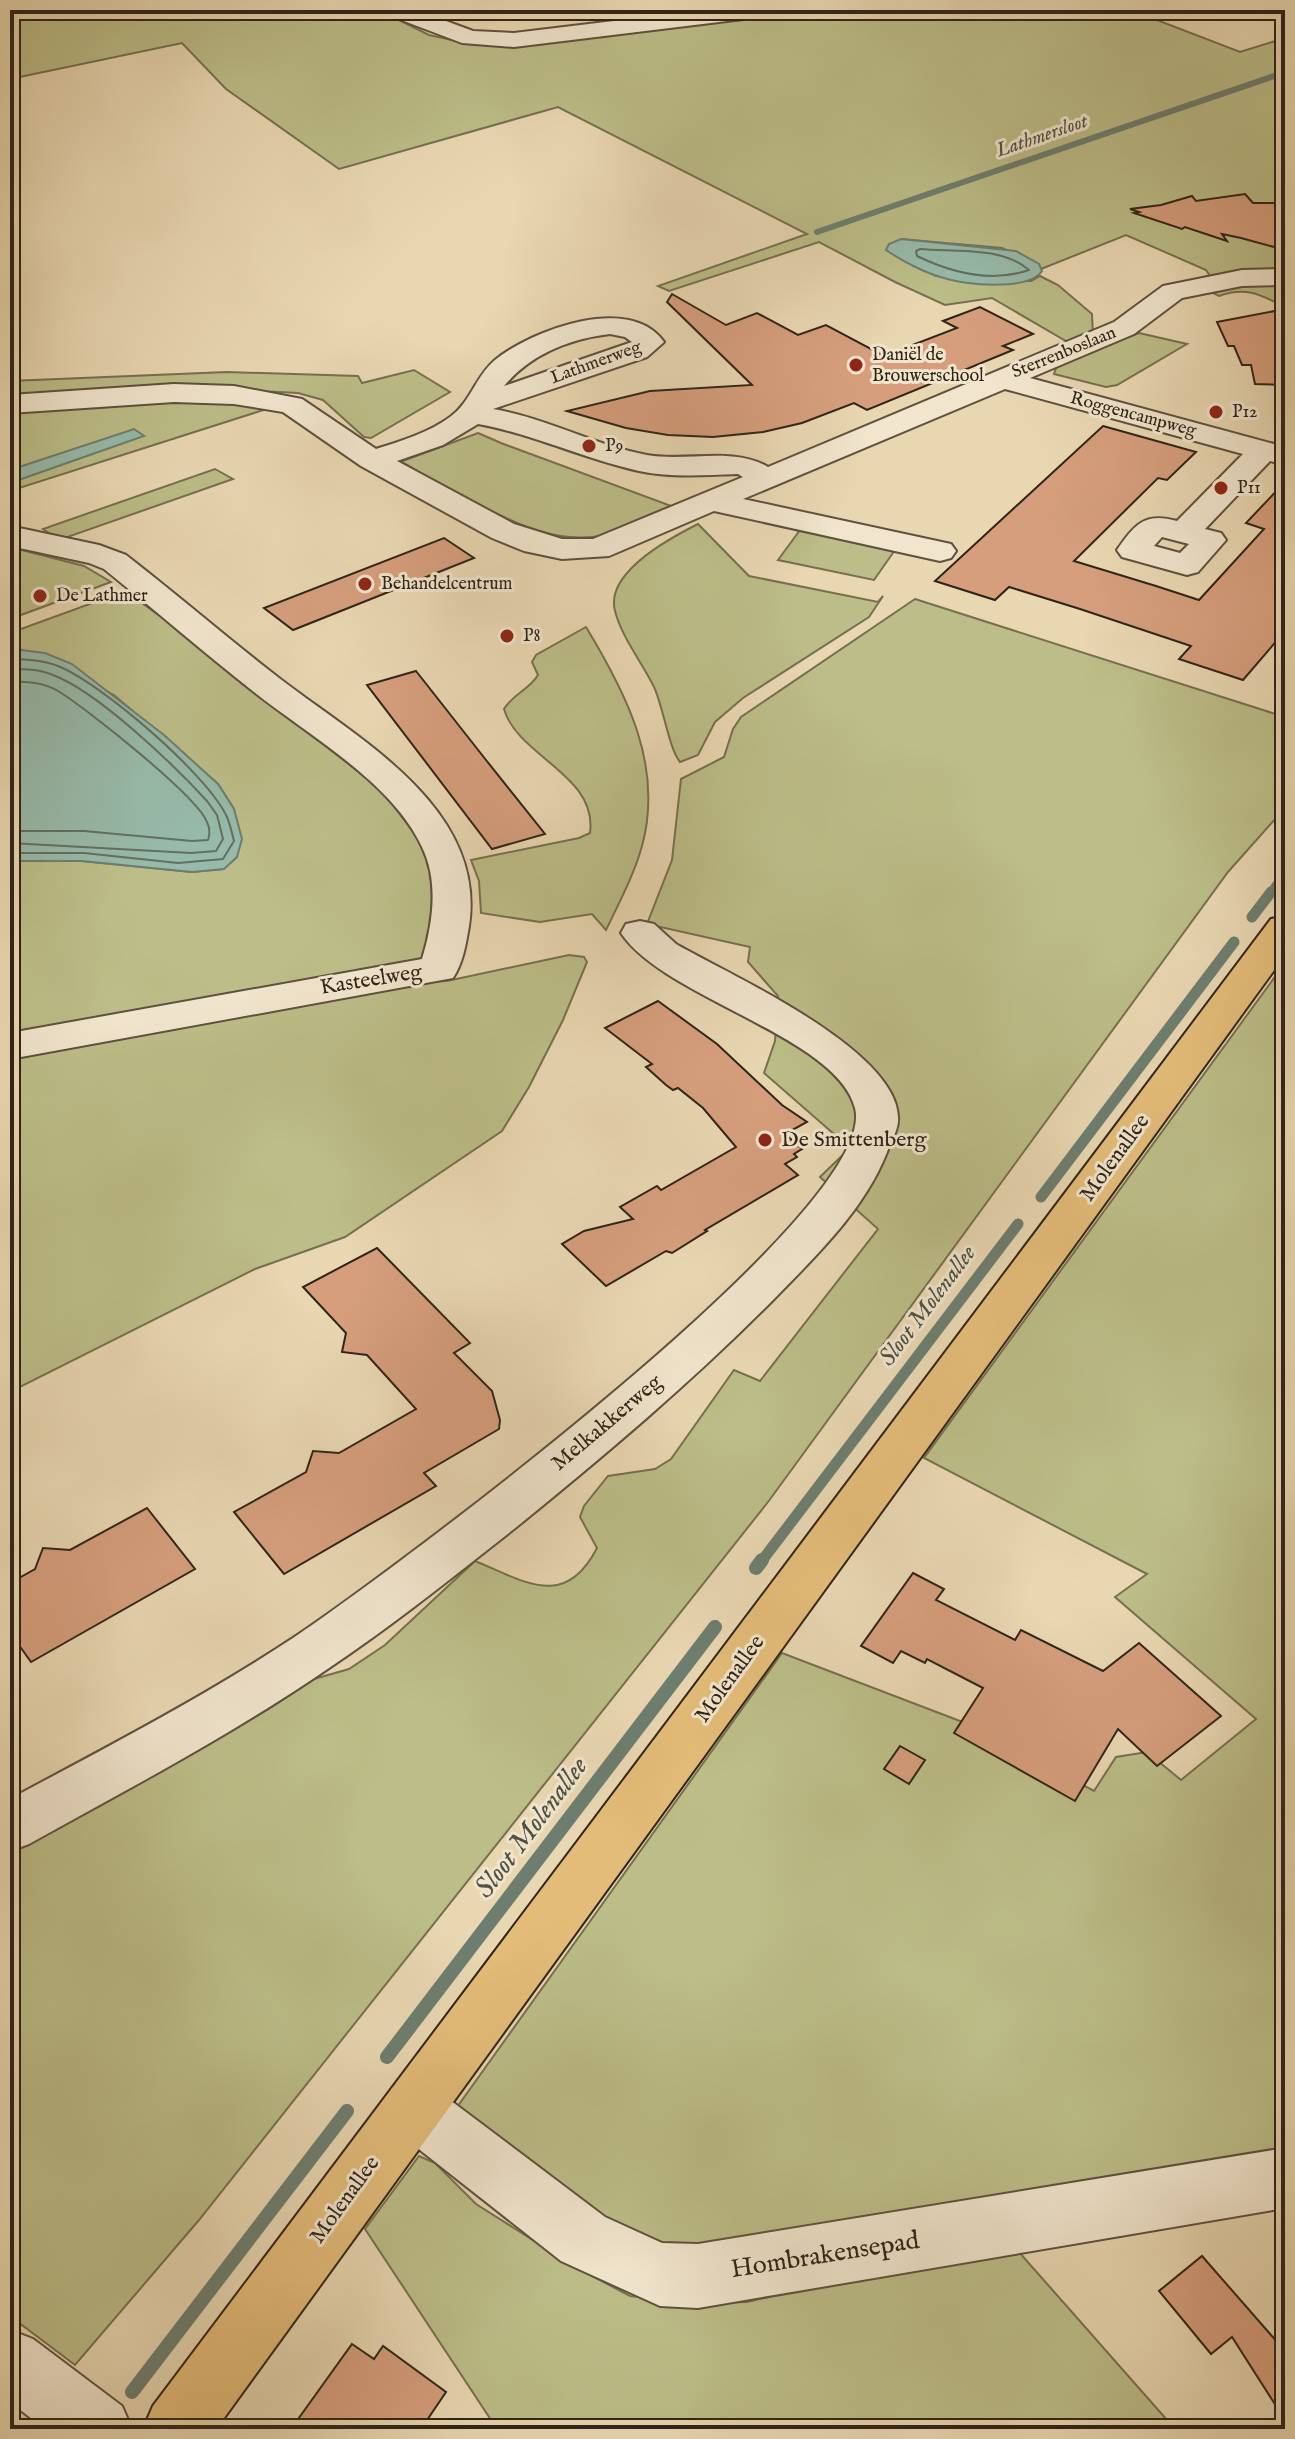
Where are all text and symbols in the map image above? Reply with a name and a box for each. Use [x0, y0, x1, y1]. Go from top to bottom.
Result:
water label: Lathmersloot [992, 108, 1093, 164]
street label: Sterrenboslaan [1009, 322, 1120, 384]
street label: Lathmerweg [548, 336, 645, 390]
place label: Daniël de Brouwerschool [872, 344, 984, 388]
marker: Daniël de Brouwerschool [847, 356, 865, 374]
street label: Roggencampweg [1068, 387, 1199, 443]
place label: P12 [1232, 401, 1258, 424]
marker: P12 [1207, 403, 1225, 421]
place label: P9 [605, 435, 623, 458]
marker: P9 [580, 437, 598, 455]
place label: P11 [1237, 477, 1261, 500]
marker: P11 [1212, 479, 1230, 497]
place label: Behandelcentrum [381, 573, 512, 596]
marker: Behandelcentrum [356, 575, 374, 593]
place label: De Lathmer [56, 585, 148, 608]
marker: De Lathmer [31, 587, 49, 605]
place label: P8 [523, 625, 540, 648]
marker: P8 [498, 627, 516, 645]
street label: Kasteelweg [318, 958, 425, 1002]
street label: Molenallee [1074, 1109, 1156, 1207]
place label: De Smittenberg [781, 1126, 927, 1154]
marker: De Smittenberg [756, 1131, 774, 1149]
water label: Sloot Molenallee [872, 1239, 984, 1373]
street label: Melkakkerweg [546, 1368, 669, 1477]
street label: Molenallee [689, 1630, 771, 1728]
water label: Sloot Molenallee [468, 1750, 597, 1905]
street label: Molenallee [304, 2151, 386, 2249]
street label: Hombrakensepad [728, 2224, 922, 2286]

